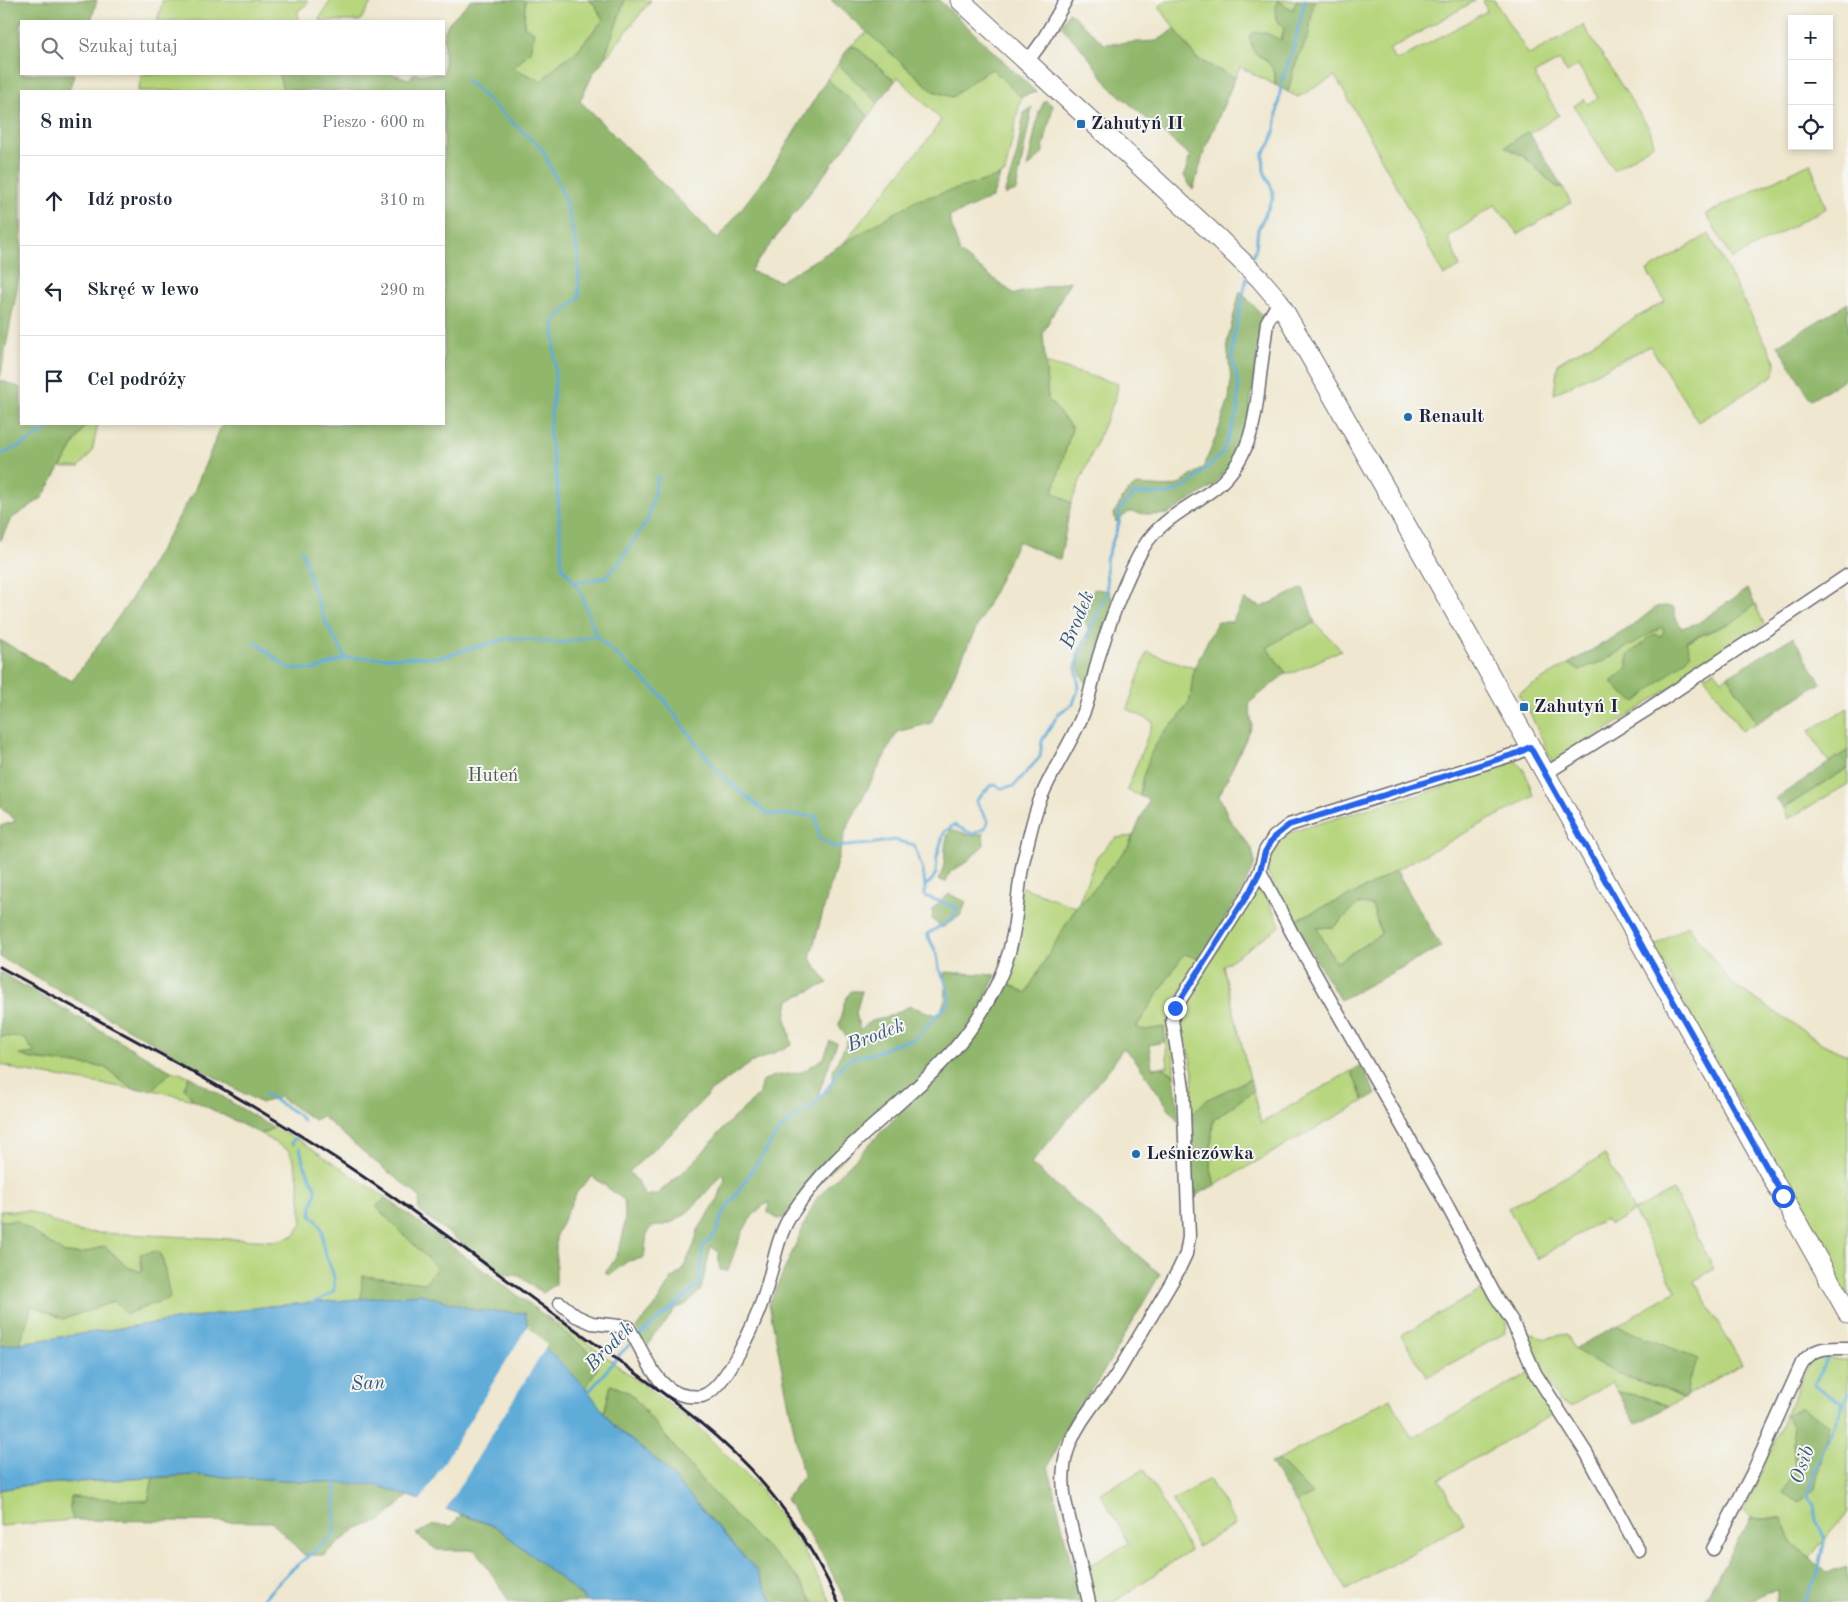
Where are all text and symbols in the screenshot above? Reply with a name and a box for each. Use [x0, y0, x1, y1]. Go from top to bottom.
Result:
map controls [1788, 15, 1833, 150]
button: + [1788, 15, 1833, 60]
search box [20, 20, 445, 75]
icon: search [38, 34, 66, 62]
text: Szukaj tutaj [78, 38, 178, 57]
button: − [1788, 60, 1833, 105]
button: locate [1788, 105, 1833, 150]
text: 8 min [40, 112, 93, 133]
text: Pieszo · 600 m [322, 115, 425, 131]
place label: Zahutyń II [1091, 115, 1184, 134]
marker: Zahutyń II [1075, 118, 1087, 130]
icon: ahead [40, 187, 68, 215]
text: Idź prosto [87, 191, 172, 210]
text: 310 m [380, 193, 425, 209]
icon: left [40, 277, 68, 305]
text: Skręć w lewo [87, 281, 199, 300]
text: 290 m [380, 283, 425, 299]
icon: arrive [40, 367, 68, 395]
text: Cel podróży [87, 371, 186, 390]
place label: Renault [1418, 408, 1484, 427]
marker: Renault [1402, 411, 1414, 423]
water label: Brodek [1057, 588, 1099, 653]
place label: Zahutyń I [1534, 698, 1618, 717]
marker: Zahutyń I [1518, 701, 1530, 713]
park label: Huteń [468, 767, 518, 786]
route end [1164, 997, 1187, 1020]
water label: Brodek [843, 1016, 908, 1056]
place label: Leśniczówka [1146, 1145, 1254, 1164]
marker: Leśniczówka [1130, 1148, 1142, 1160]
route start [1772, 1185, 1795, 1208]
water label: Brodek [581, 1318, 638, 1376]
water label: San [350, 1373, 386, 1395]
water label: Osib [1787, 1443, 1819, 1487]

